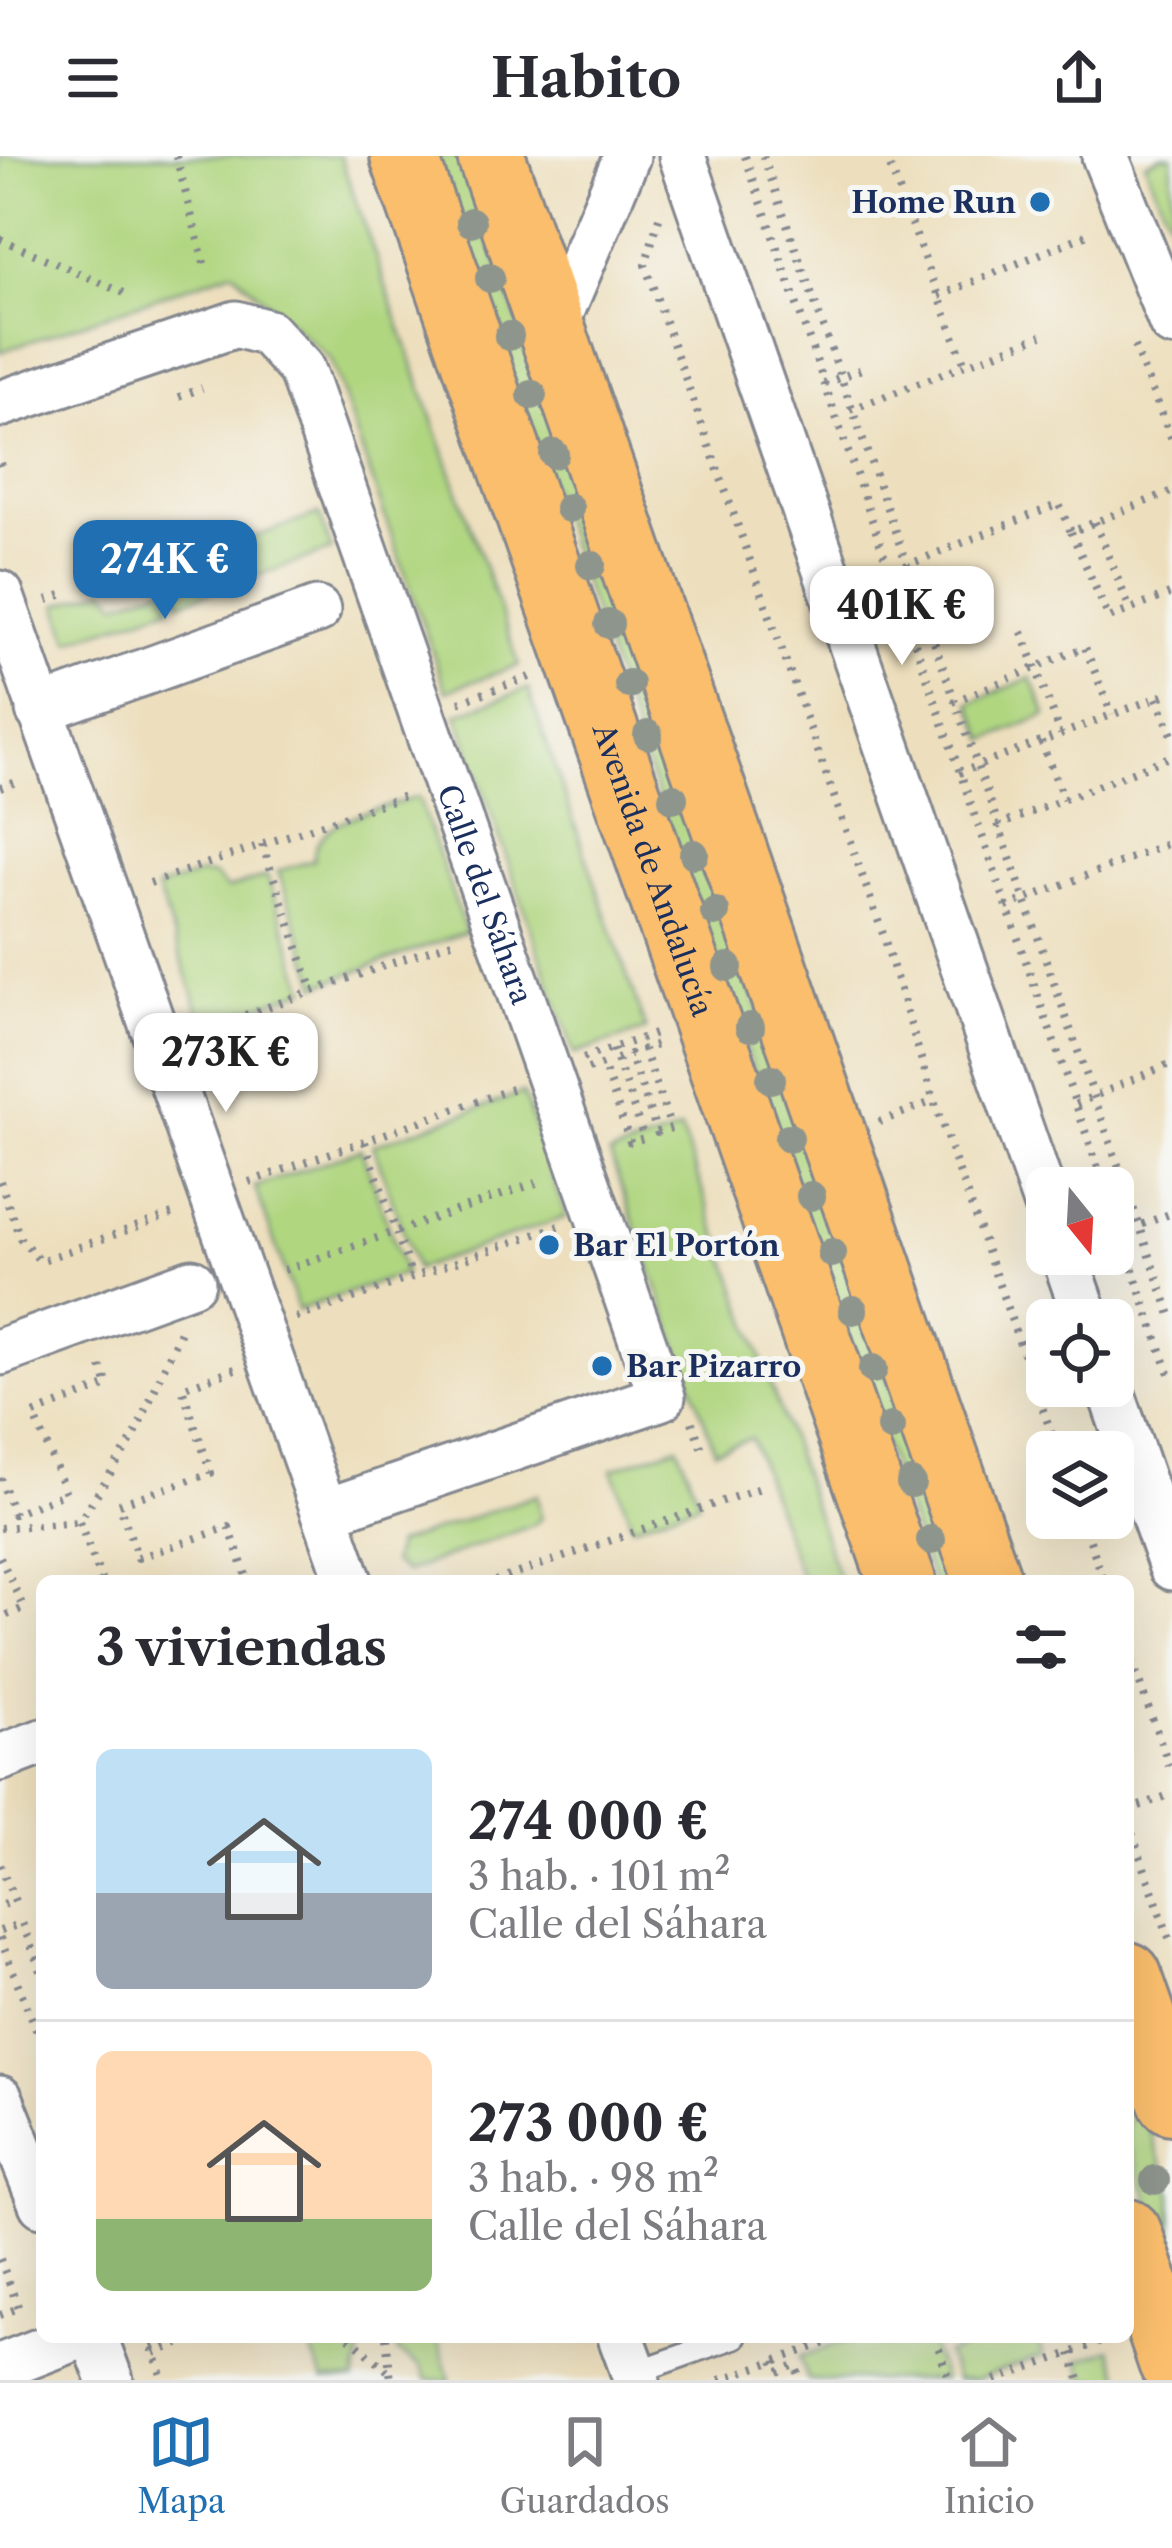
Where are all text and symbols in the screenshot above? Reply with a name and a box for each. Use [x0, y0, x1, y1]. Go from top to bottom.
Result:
icon: menu [60, 45, 126, 111]
text: Habito [491, 45, 681, 111]
icon: share [1046, 45, 1112, 111]
place label: Home Run [851, 184, 1016, 221]
marker: Home Run [1027, 189, 1053, 215]
pin: 274K € [67, 520, 263, 622]
text: 274K € [100, 535, 230, 583]
pin: 401K € [804, 566, 1000, 668]
text: 401K € [837, 581, 967, 629]
street label: Avenida de Andalucía [585, 718, 722, 1021]
street label: Calle del Sáhara [430, 780, 541, 1009]
pin: 273K € [128, 1013, 324, 1115]
text: 273K € [161, 1028, 291, 1076]
north arrow [1026, 1167, 1134, 1275]
map controls [1026, 1167, 1134, 1539]
place label: Bar El Portón [573, 1227, 780, 1264]
marker: Bar El Portón [536, 1232, 562, 1258]
button: locate [1026, 1299, 1134, 1407]
place label: Bar Pizarro [626, 1348, 801, 1385]
marker: Bar Pizarro [589, 1353, 615, 1379]
button: layers [1026, 1431, 1134, 1539]
icon: filters [1008, 1614, 1074, 1680]
text: 3 viviendas [96, 1616, 387, 1678]
text: 274 000 € [468, 1790, 709, 1852]
icon: home [192, 1797, 336, 1941]
text: 3 hab. · 101 m² [468, 1852, 731, 1900]
text: Calle del Sáhara [468, 1900, 767, 1948]
text: 273 000 € [468, 2092, 709, 2154]
icon: home [192, 2099, 336, 2243]
text: 3 hab. · 98 m² [468, 2154, 719, 2202]
text: Calle del Sáhara [468, 2202, 767, 2250]
tab: Mapa [137, 2409, 225, 2522]
tab: Guardados [500, 2409, 670, 2522]
tab: Inicio [944, 2409, 1035, 2522]

